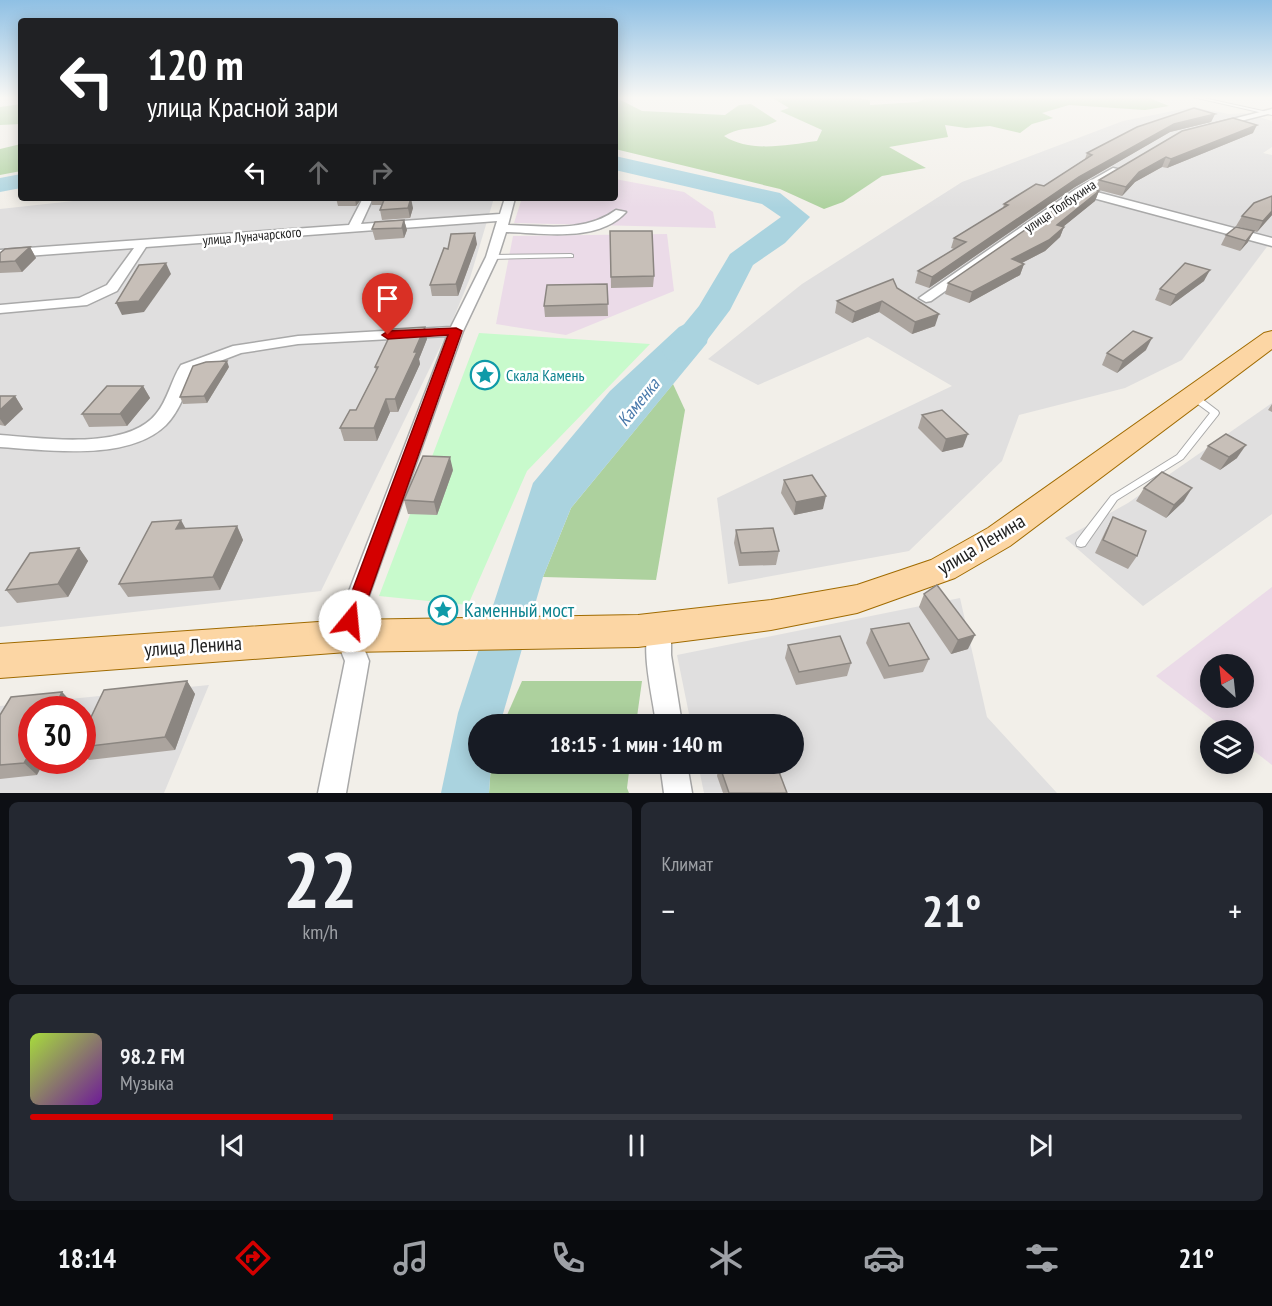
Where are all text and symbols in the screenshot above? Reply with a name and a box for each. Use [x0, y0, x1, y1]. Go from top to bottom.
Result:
text: 120 m [147, 37, 244, 92]
icon: left [48, 42, 126, 120]
text: улица Красной зари [147, 90, 338, 124]
icon: left [239, 156, 272, 189]
icon: ahead [302, 156, 335, 189]
icon: right [365, 156, 398, 189]
street label: улица Толбухина [1021, 175, 1099, 237]
street label: улица Луначарского [202, 223, 302, 249]
pin [362, 273, 413, 335]
icon: arrive [371, 282, 404, 315]
place icon: Скала Камень [469, 359, 501, 391]
place label: Скала Камень [506, 365, 584, 385]
water label: Каменка [612, 373, 665, 431]
street label: улица Ленина [932, 508, 1030, 580]
position arrow [318, 589, 382, 653]
place icon: Каменный мост [427, 594, 459, 626]
place label: Каменный мост [464, 597, 575, 623]
street label: улица Ленина [143, 630, 243, 662]
north arrow [1200, 654, 1254, 708]
map controls [1200, 654, 1254, 774]
speed limit sign: 30 [18, 696, 96, 774]
button: layers [1200, 720, 1254, 774]
text: 18:15 · 1 мин · 140 m [550, 730, 722, 758]
text: 22 [283, 829, 358, 930]
text: Климат [662, 851, 713, 877]
text: 21° [922, 881, 981, 939]
text: − [662, 889, 675, 932]
text: + [1228, 889, 1242, 932]
text: km/h [303, 919, 338, 945]
text: 98.2 FM [120, 1042, 185, 1070]
text: Музыка [120, 1070, 174, 1096]
icon: previous [216, 1129, 249, 1162]
icon: pause [620, 1129, 653, 1162]
icon: next [1024, 1129, 1057, 1162]
icon: directions [232, 1237, 274, 1279]
icon: music [390, 1237, 432, 1279]
icon: phone [547, 1237, 589, 1279]
icon: climate [705, 1237, 747, 1279]
icon: car [863, 1237, 905, 1279]
icon: filters [1021, 1237, 1063, 1279]
text: 18:14 [58, 1241, 116, 1275]
text: 21° [1178, 1241, 1214, 1275]

